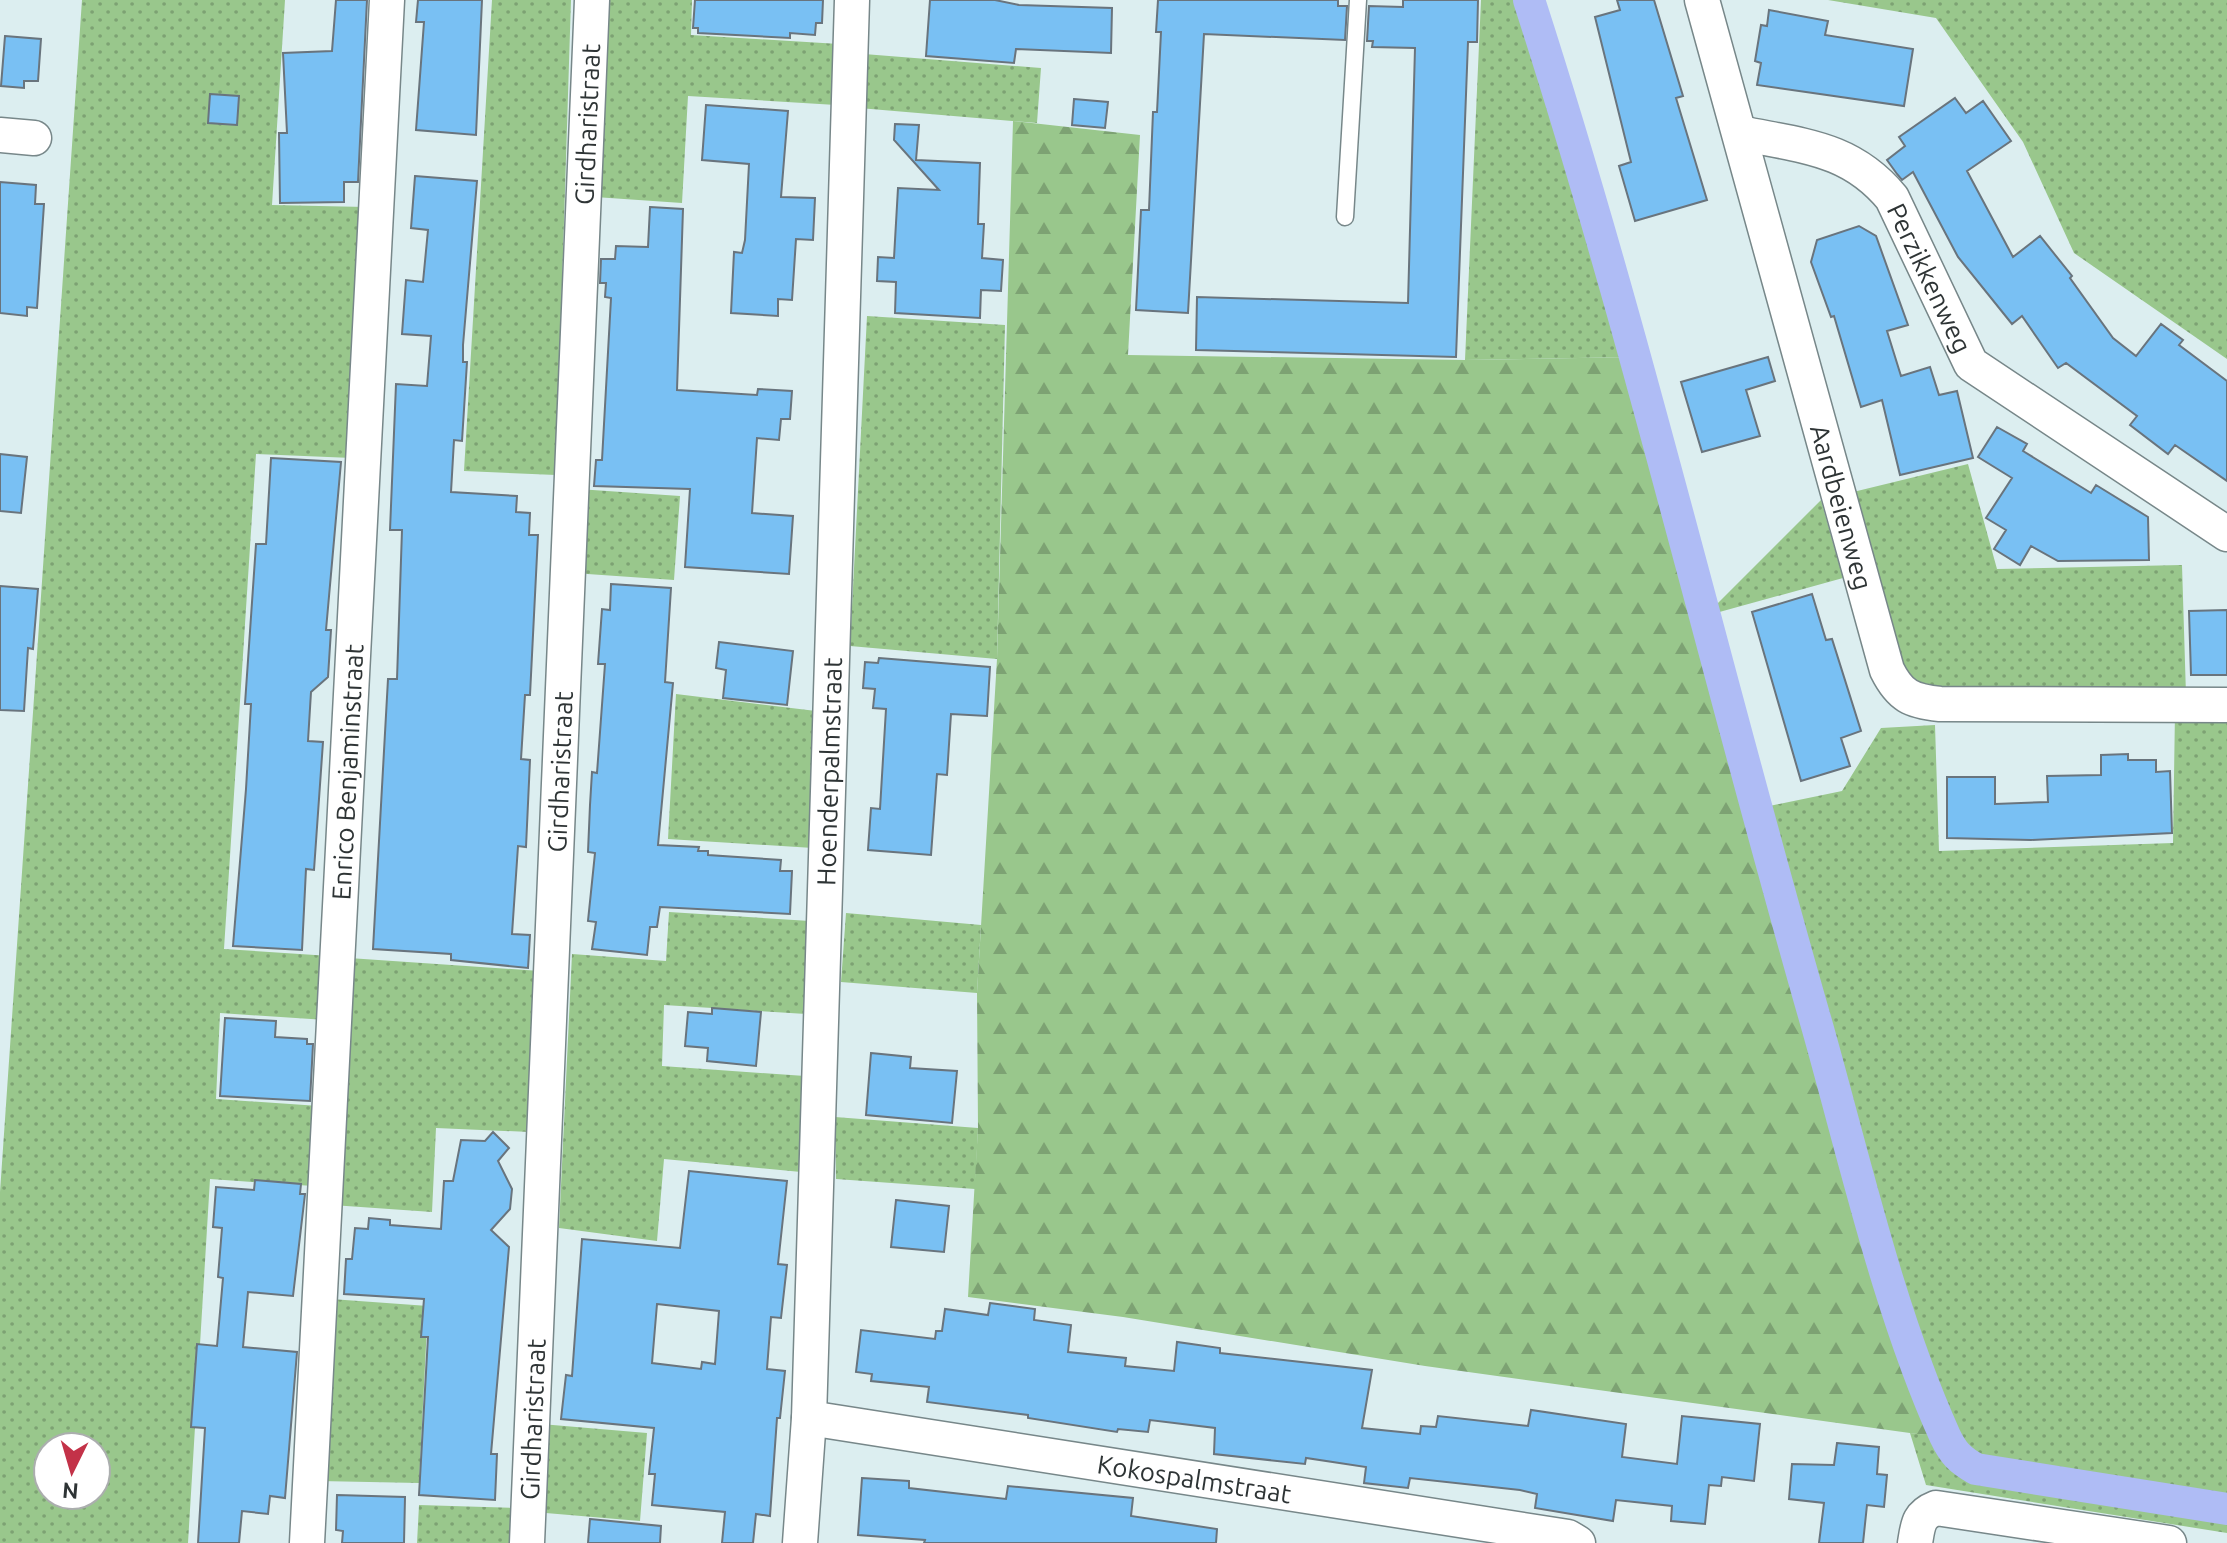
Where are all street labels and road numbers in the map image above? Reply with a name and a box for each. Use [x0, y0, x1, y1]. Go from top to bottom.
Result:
street label: Girdharistraat [569, 43, 605, 205]
street label: Perzikkenweg [1882, 198, 1978, 357]
street label: Aardbeienweg [1805, 421, 1879, 593]
street label: Enrico Benjaminstraat [326, 643, 368, 901]
street label: Hoenderpalmstraat [811, 657, 847, 886]
street label: Girdharistraat [542, 690, 577, 853]
street label: Girdharistraat [514, 1338, 550, 1500]
street label: Kokospalmstraat [1095, 1449, 1293, 1508]

